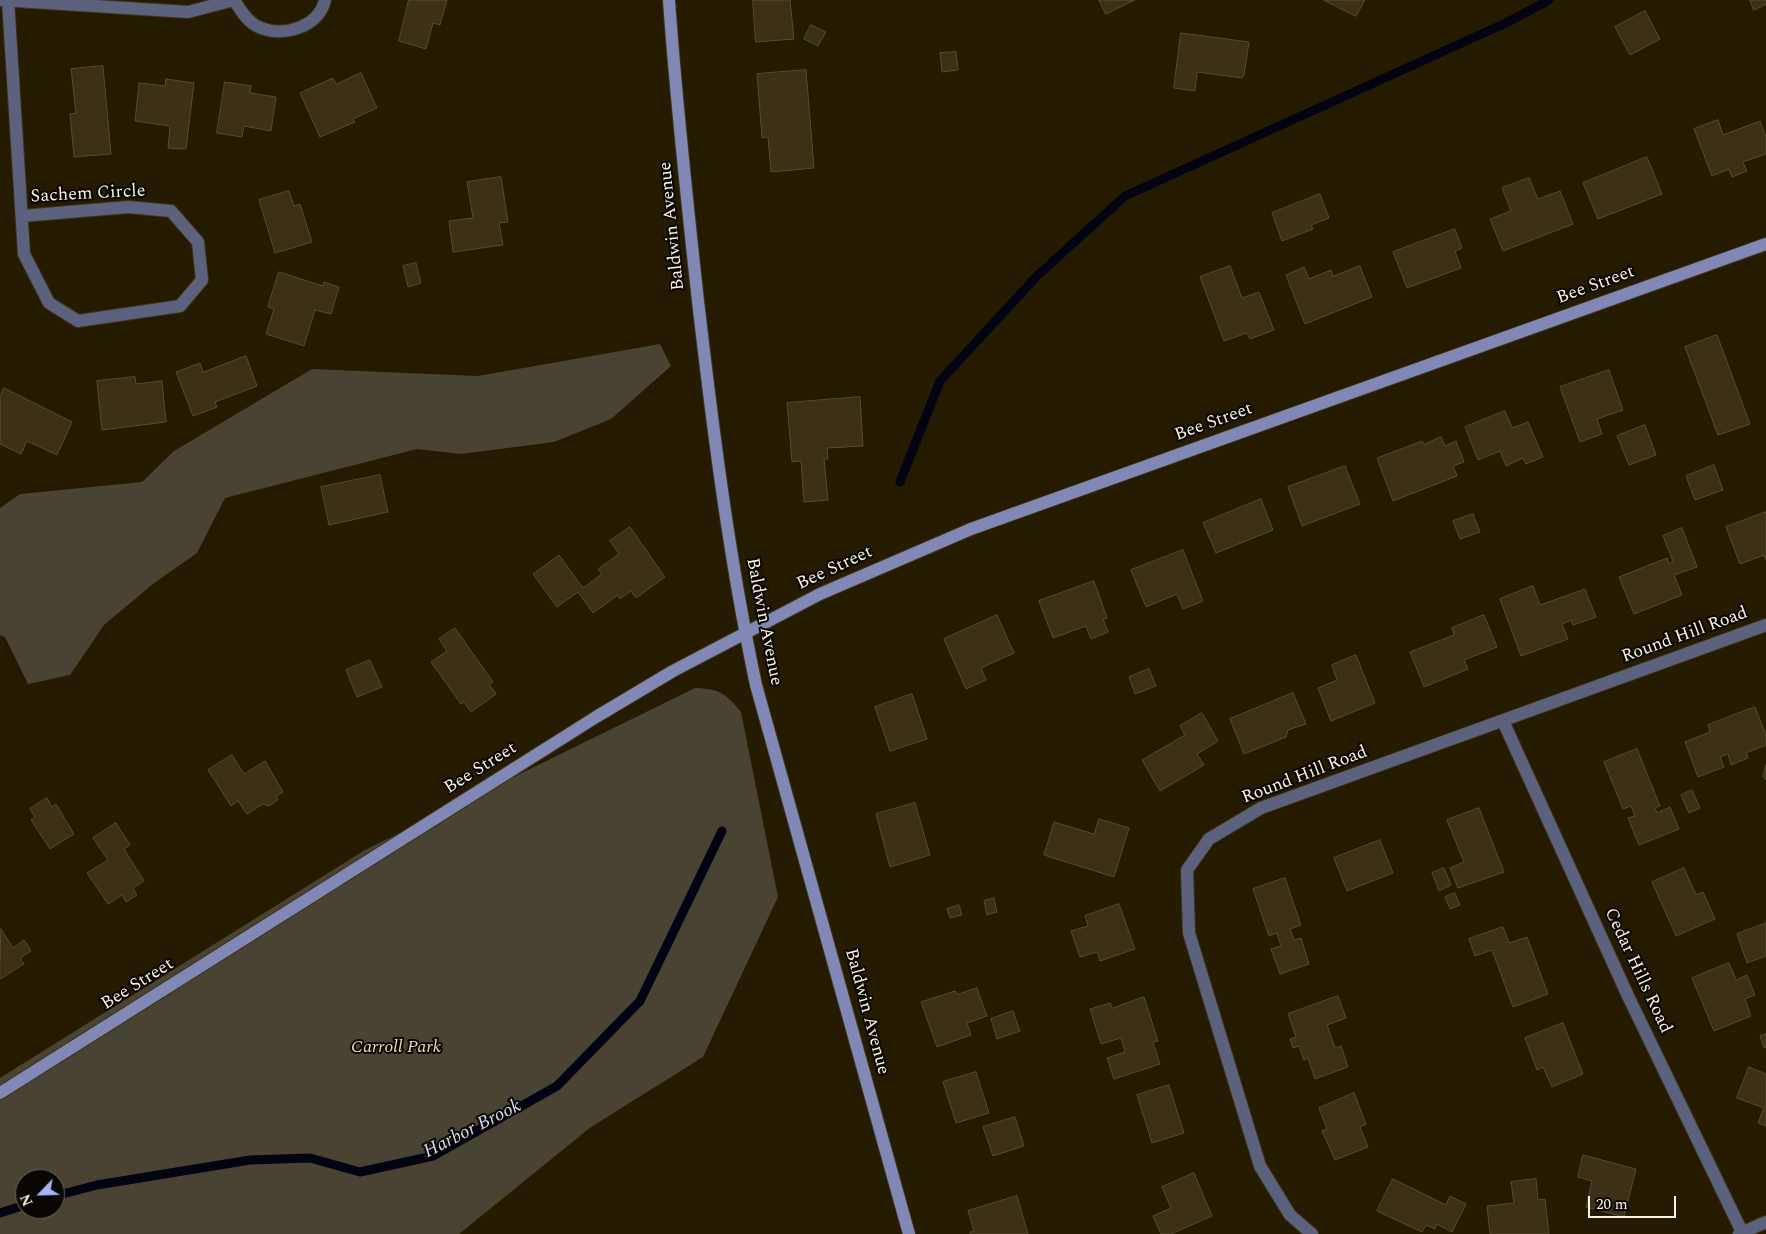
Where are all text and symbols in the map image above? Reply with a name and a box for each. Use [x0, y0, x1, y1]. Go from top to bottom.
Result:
street label: Baldwin Avenue [655, 160, 691, 292]
street label: Sachem Circle [30, 181, 146, 209]
street label: Bee Street [1554, 262, 1638, 310]
street label: Bee Street [1172, 399, 1256, 447]
street label: Bee Street [794, 542, 876, 596]
street label: Baldwin Avenue [740, 556, 786, 688]
street label: Round Hill Road [1619, 603, 1751, 669]
street label: Bee Street [441, 738, 521, 800]
street label: Round Hill Road [1239, 742, 1371, 810]
street label: Cedar Hills Road [1598, 905, 1676, 1037]
street label: Baldwin Avenue [839, 947, 893, 1077]
street label: Bee Street [98, 954, 178, 1016]
park label: Carroll Park [351, 1037, 441, 1059]
water label: Harbor Brook [420, 1096, 526, 1164]
north arrow [15, 1169, 65, 1219]
scale bar [1591, 1186, 1678, 1218]
text: N [15, 1190, 39, 1209]
text: 20 m [1596, 1193, 1628, 1216]

